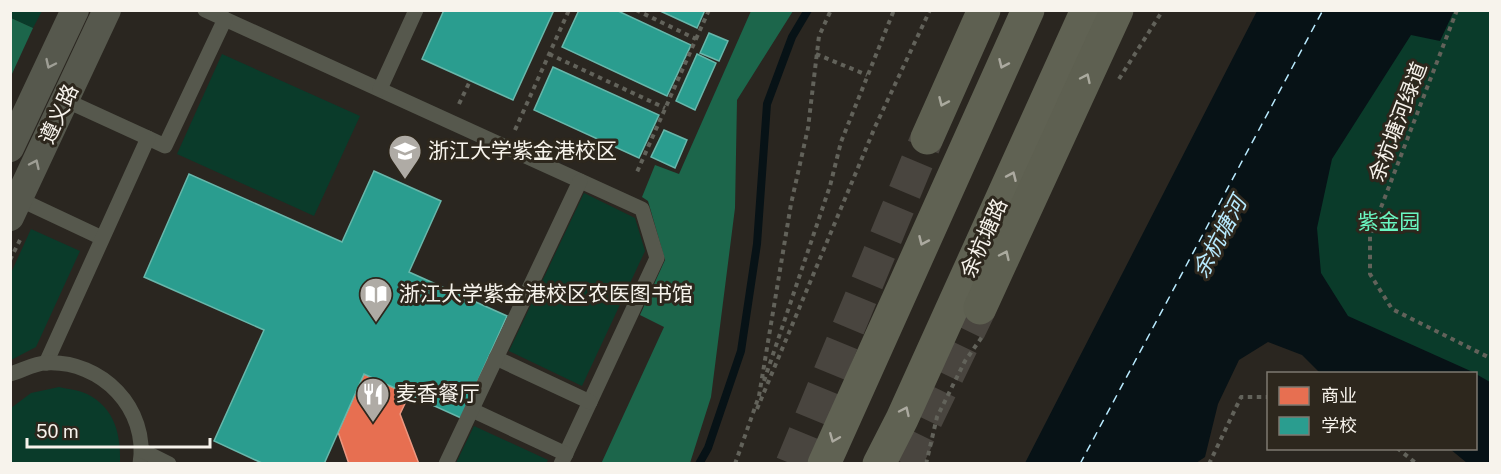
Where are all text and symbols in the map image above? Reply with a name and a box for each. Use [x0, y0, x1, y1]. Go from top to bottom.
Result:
one-way arrow [46, 57, 58, 68]
one-way arrow [999, 57, 1011, 68]
street label: 余杭塘河绿道 [1363, 59, 1432, 185]
one-way arrow [1079, 73, 1091, 84]
street label: 遵义路 [34, 80, 83, 148]
one-way arrow [938, 96, 950, 107]
school or university icon: 浙江大学紫金港校区 [387, 133, 423, 180]
place label: 浙江大学紫金港校区 [428, 138, 617, 163]
one-way arrow [28, 160, 40, 171]
one-way arrow [1004, 172, 1016, 183]
water label: 余杭塘河 [1187, 189, 1253, 282]
street label: 余杭塘路 [955, 194, 1012, 281]
park label: 紫金园 [1358, 209, 1421, 234]
one-way arrow [918, 235, 930, 246]
one-way arrow [997, 251, 1009, 262]
library icon: 浙江大学紫金港校区农医图书馆 [358, 276, 394, 323]
place label: 浙江大学紫金港校区农医图书馆 [399, 281, 693, 306]
legend [1267, 372, 1477, 450]
restaurant icon: 麦香餐厅 [355, 376, 391, 423]
place label: 麦香餐厅 [396, 381, 480, 406]
text: 商业 [1321, 385, 1357, 406]
one-way arrow [898, 407, 910, 418]
scale bar [27, 411, 210, 449]
text: 学校 [1321, 415, 1357, 436]
text: 50 m [36, 421, 79, 442]
one-way arrow [829, 432, 841, 443]

